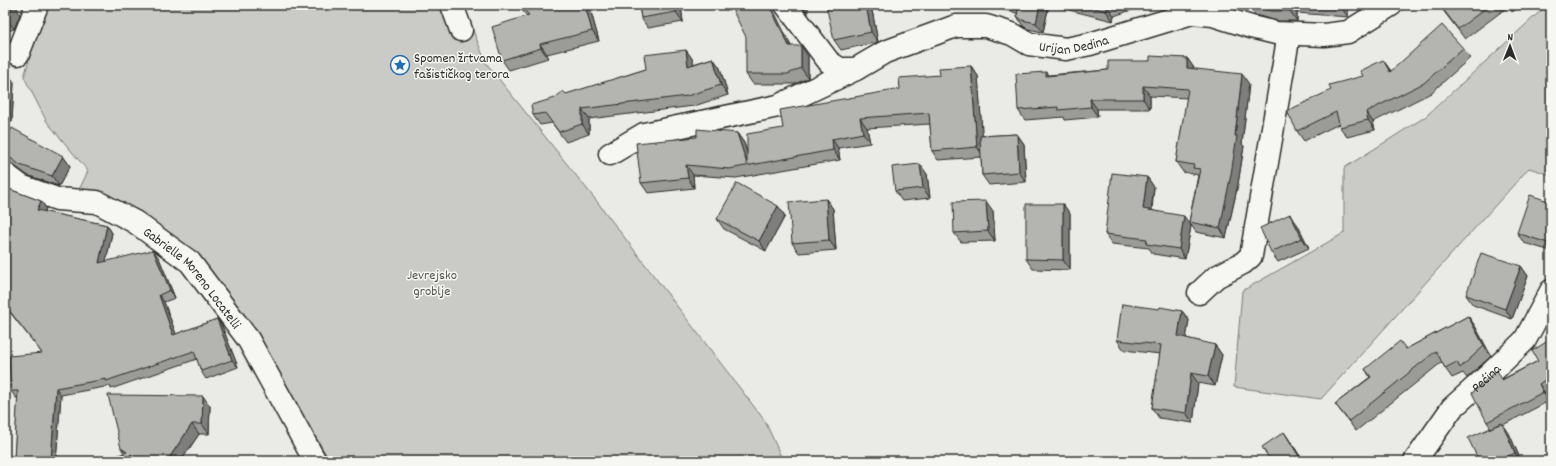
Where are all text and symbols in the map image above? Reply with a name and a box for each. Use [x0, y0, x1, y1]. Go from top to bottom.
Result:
north arrow [1490, 26, 1530, 66]
text: N [1507, 30, 1514, 46]
street label: Urijan Dedina [1038, 31, 1112, 61]
place label: Spomen žrtvama fašističkog terora [414, 49, 510, 85]
place icon: Spomen žrtvama fašističkog terora [389, 54, 411, 76]
street label: Gabrielle Moreno Locatelli [138, 223, 245, 334]
park label: Jevrejsko groblje [407, 266, 457, 302]
street label: Pećina [1468, 360, 1507, 398]

